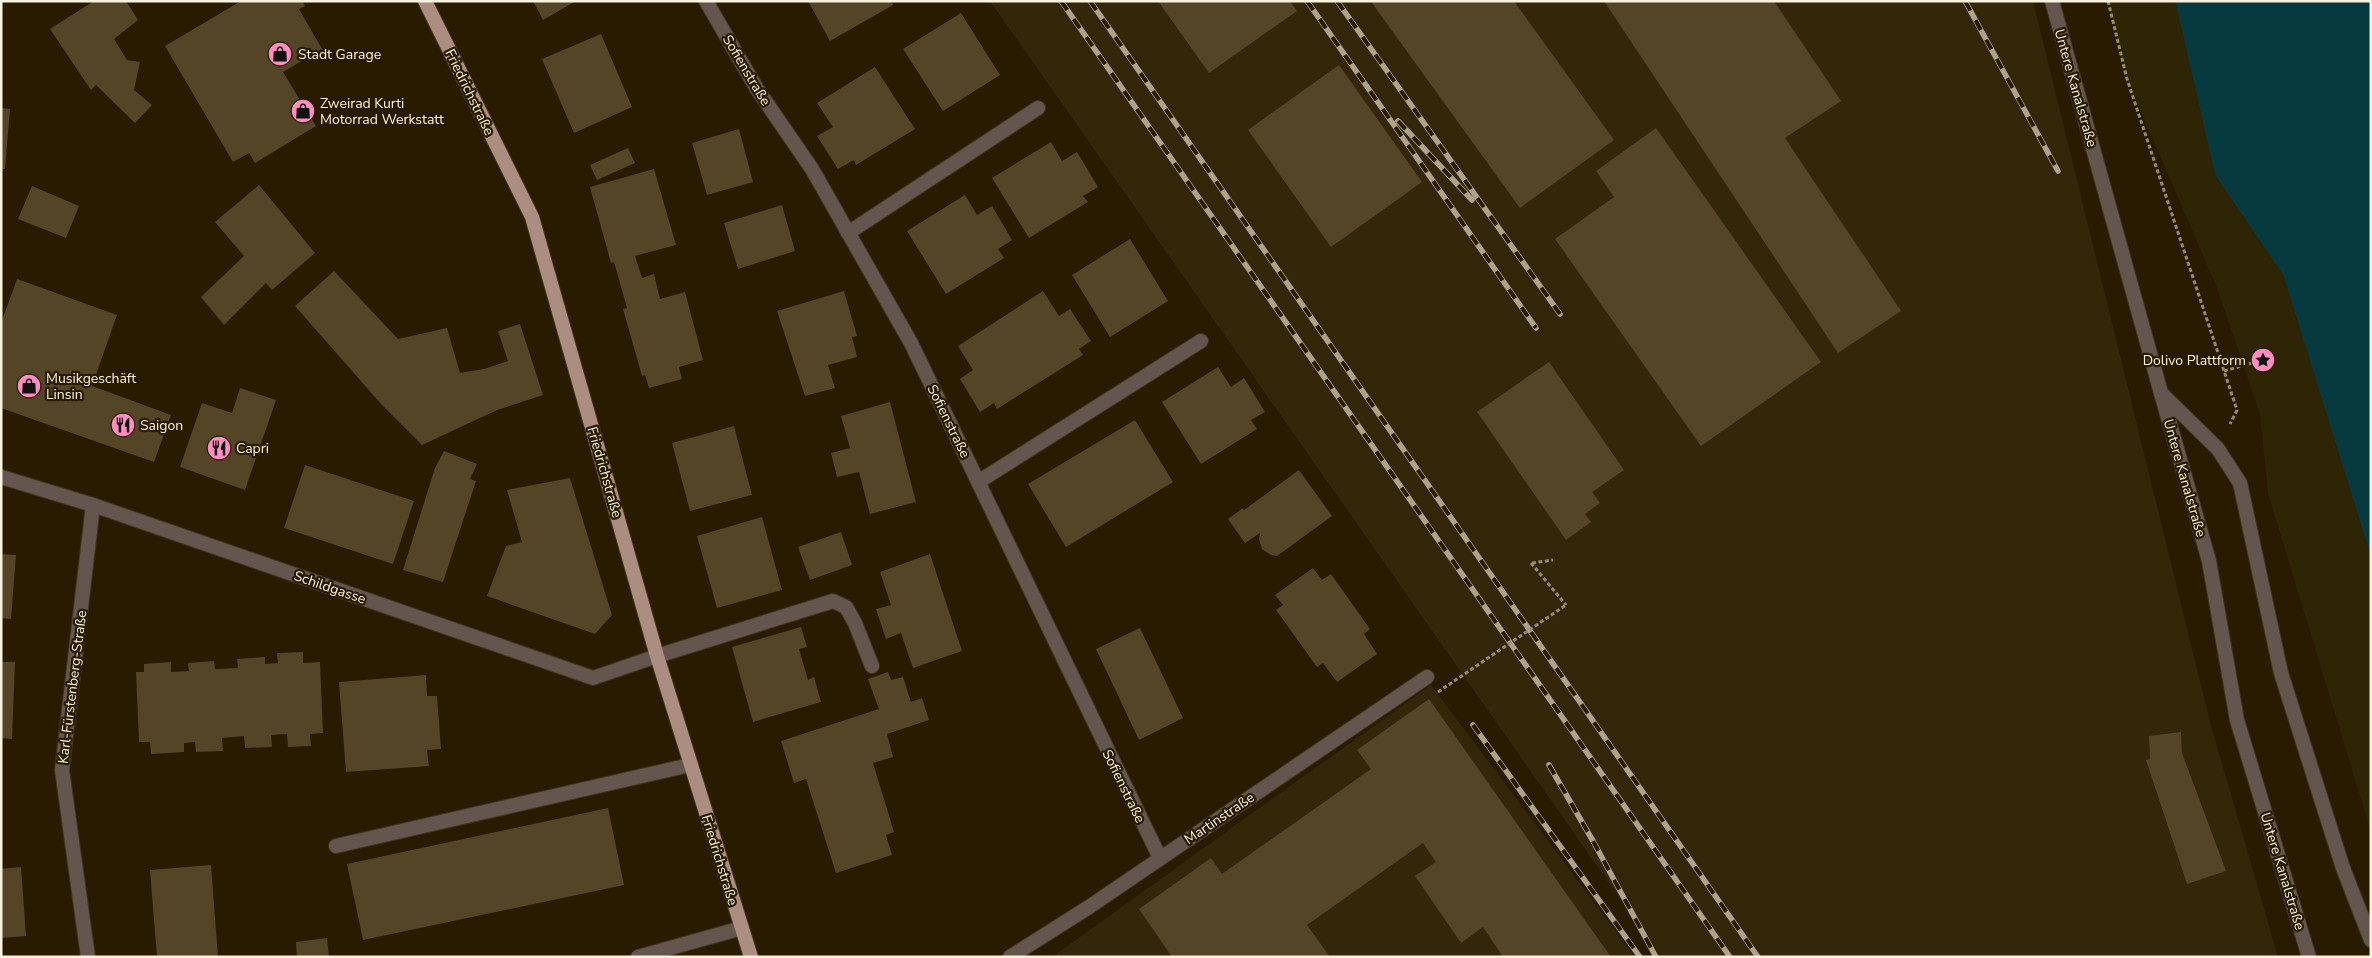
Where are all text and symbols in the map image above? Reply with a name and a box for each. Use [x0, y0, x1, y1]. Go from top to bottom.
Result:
street label: Untere Kanalstraße [2050, 27, 2101, 149]
street label: Sofienstraße [718, 31, 775, 109]
shop icon: Stadt Garage [267, 41, 293, 67]
place label: Stadt Garage [298, 45, 381, 64]
street label: Friedrichstraße [440, 46, 499, 139]
place label: Zweirad Kurti Motorrad Werkstatt [320, 94, 444, 129]
shop icon: Zweirad Kurti Motorrad Werkstatt [290, 98, 316, 124]
place icon: Dolivo Plattform [2250, 347, 2276, 373]
place label: Dolivo Plattform [2143, 351, 2246, 370]
place label: Musikgeschäft Linsin [46, 369, 136, 404]
shop icon: Musikgeschäft Linsin [16, 373, 42, 399]
street label: Sofienstraße [923, 381, 975, 461]
restaurant icon: Saigon [110, 412, 136, 438]
place label: Saigon [140, 416, 183, 435]
street label: Untere Kanalstraße [2159, 417, 2210, 539]
street label: Friedrichstraße [582, 424, 627, 520]
restaurant icon: Capri [206, 435, 232, 461]
place label: Capri [236, 439, 269, 458]
street label: Schildgasse [291, 566, 368, 609]
street label: Karl-Fürstenberg-Straße [54, 609, 91, 765]
street label: Sofienstraße [1098, 746, 1150, 826]
street label: Martinstraße [1180, 788, 1258, 849]
street label: Untere Kanalstraße [2256, 810, 2309, 932]
street label: Friedrichstraße [697, 812, 742, 908]

